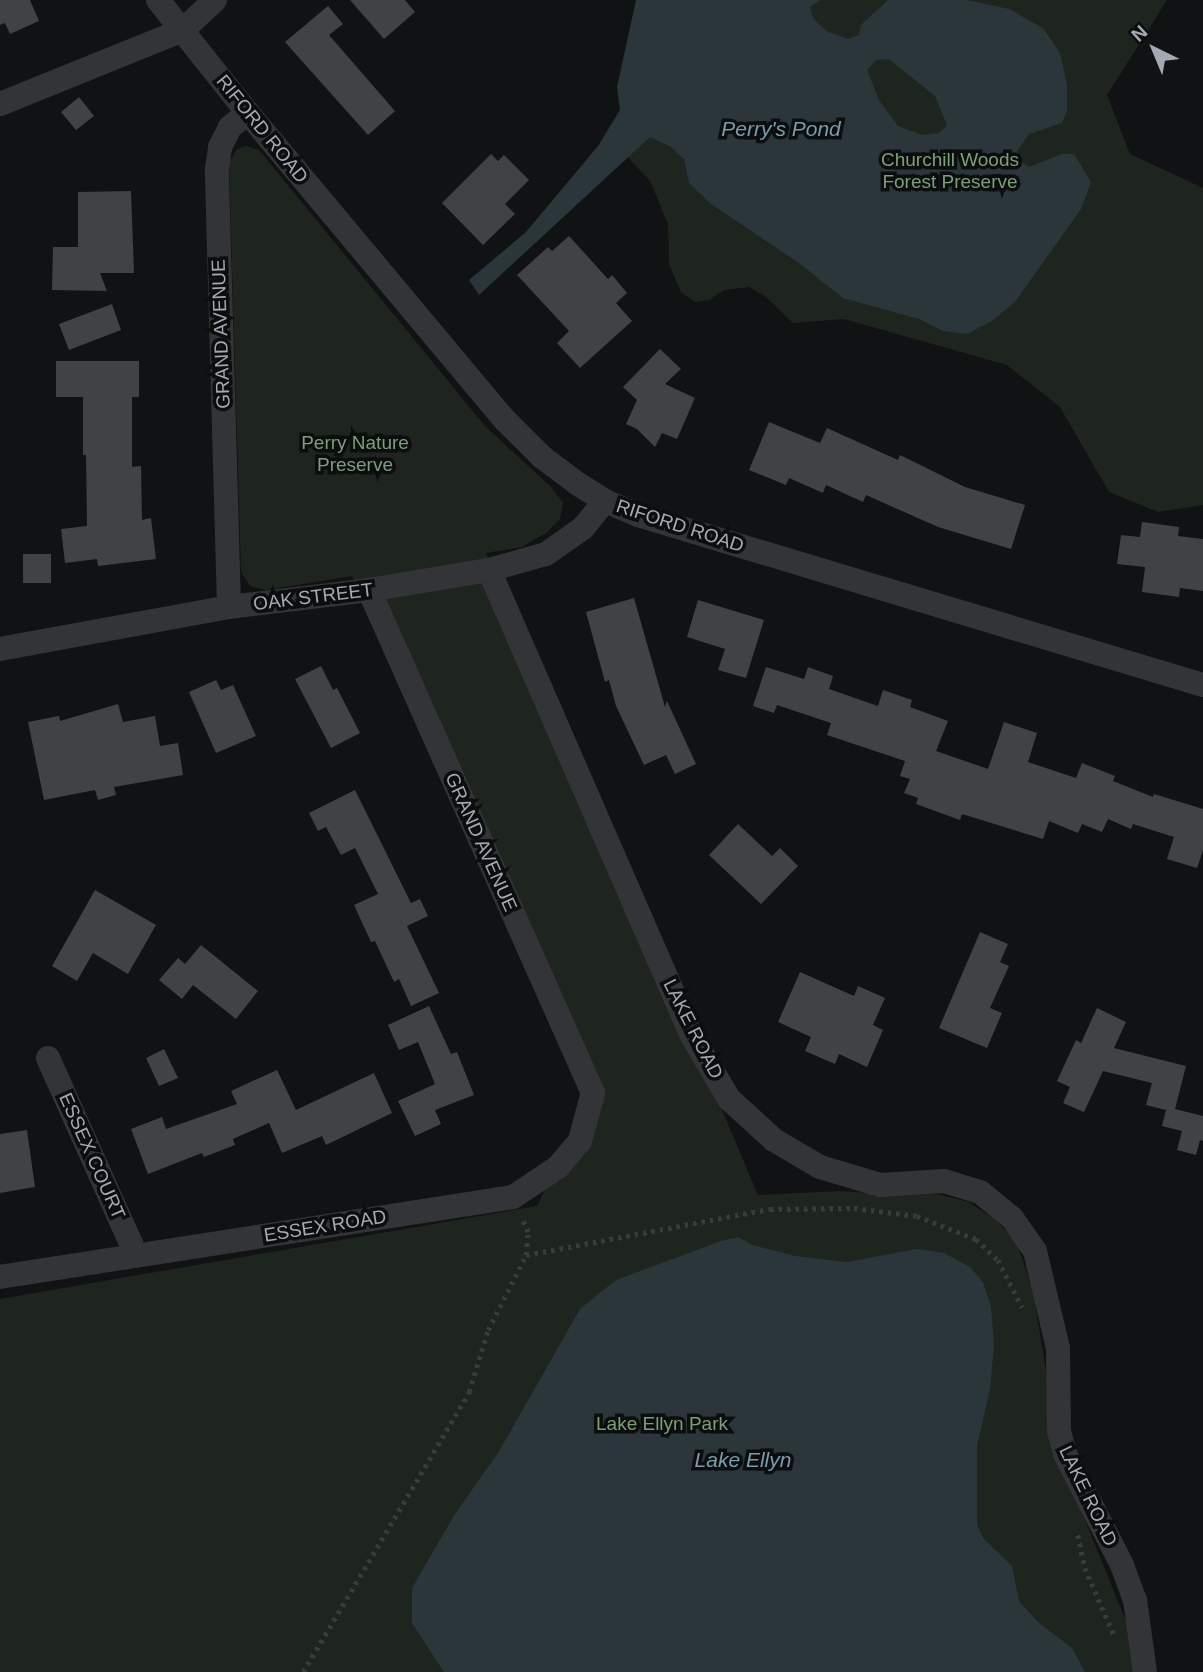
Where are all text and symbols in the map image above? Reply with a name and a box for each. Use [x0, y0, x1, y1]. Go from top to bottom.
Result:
north arrow [1119, 14, 1189, 84]
text: N [1127, 21, 1152, 46]
street label: RIFORD ROAD [211, 70, 313, 188]
water label: Perry's Pond [721, 116, 841, 142]
park label: Churchill Woods Forest Preserve [881, 149, 1019, 193]
street label: GRAND AVENUE [207, 258, 235, 410]
park label: Perry Nature Preserve [301, 432, 409, 476]
street label: RIFORD ROAD [613, 495, 747, 557]
street label: OAK STREET [252, 578, 374, 616]
street label: GRAND AVENUE [440, 769, 522, 915]
street label: LAKE ROAD [658, 975, 728, 1083]
street label: ESSEX COURT [54, 1089, 130, 1223]
street label: ESSEX ROAD [262, 1205, 388, 1247]
park label: Lake Ellyn Park [596, 1413, 728, 1435]
street label: LAKE ROAD [1054, 1442, 1122, 1550]
water label: Lake Ellyn [695, 1447, 791, 1473]

